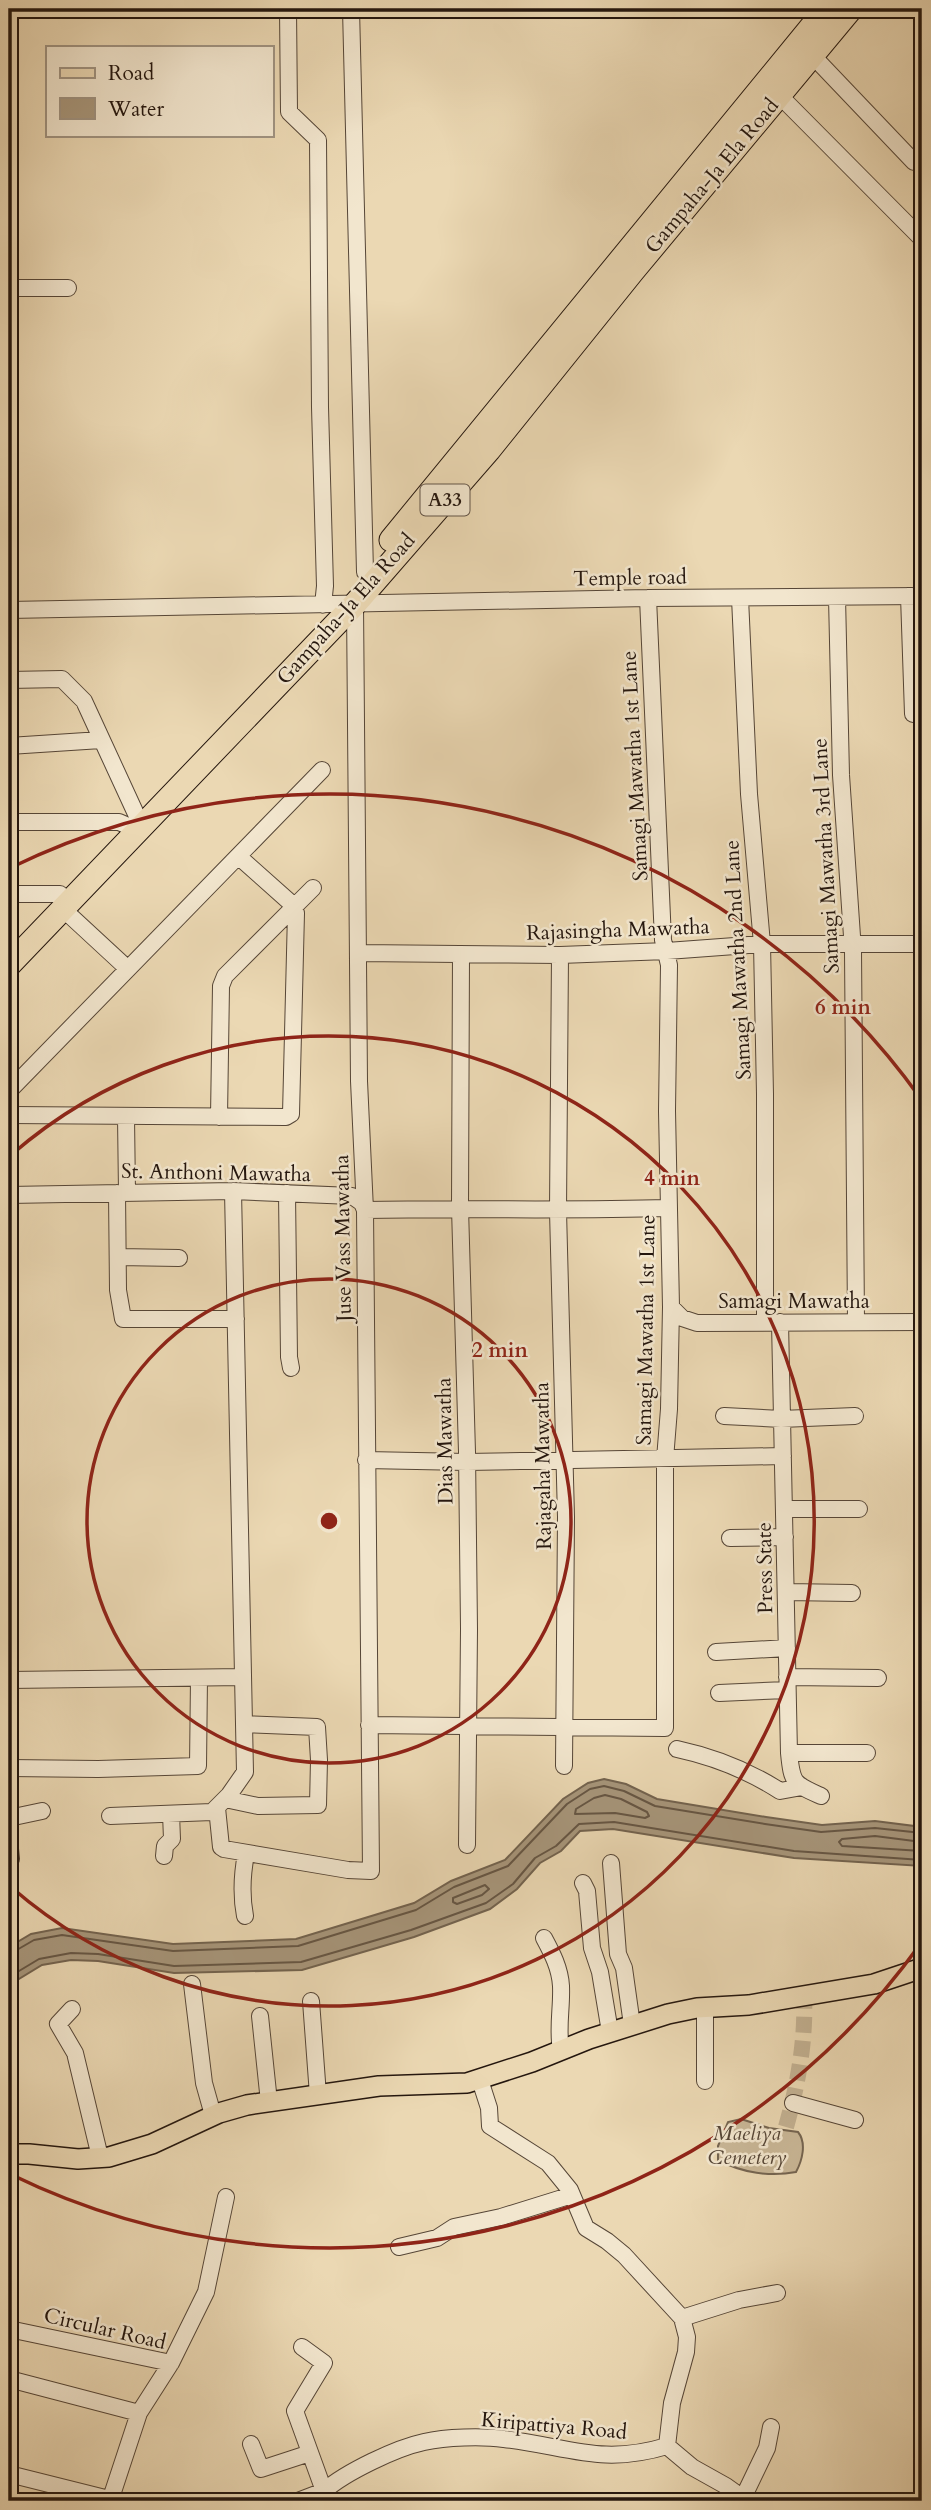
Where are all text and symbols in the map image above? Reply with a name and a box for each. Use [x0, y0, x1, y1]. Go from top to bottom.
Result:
legend [46, 46, 273, 136]
text: Road [108, 59, 154, 88]
street label: Gampaha-Ja Ela Road [638, 92, 786, 260]
text: Water [107, 95, 164, 124]
road number: A33 [420, 485, 470, 516]
street label: Gampaha-Ja Ela Road [270, 527, 422, 691]
street label: Temple road [573, 563, 687, 593]
street label: Samagi Mawatha 1st Lane [614, 650, 656, 882]
street label: Samagi Mawatha 3rd Lane [805, 737, 847, 975]
street label: Samagi Mawatha 2nd Lane [717, 839, 759, 1081]
street label: Rajasingha Mawatha [526, 912, 710, 948]
text: 6 min [815, 993, 871, 1022]
street label: Juse Vass Mawatha [327, 1154, 359, 1325]
street label: St. Anthoni Mawatha [121, 1157, 311, 1189]
text: 4 min [644, 1164, 700, 1193]
street label: Samagi Mawatha 1st Lane [629, 1214, 663, 1446]
street label: Samagi Mawatha [718, 1287, 870, 1316]
text: 2 min [472, 1336, 528, 1365]
street label: Dias Mawatha [429, 1377, 461, 1505]
street label: Rajagaha Mawatha [527, 1382, 559, 1550]
centre of rings [317, 1509, 341, 1533]
street label: Press State [750, 1522, 780, 1614]
park label: Maeliya Cemetery [708, 2119, 786, 2172]
street label: Circular Road [41, 2301, 169, 2357]
street label: Kiripattiya Road [480, 2405, 628, 2447]

